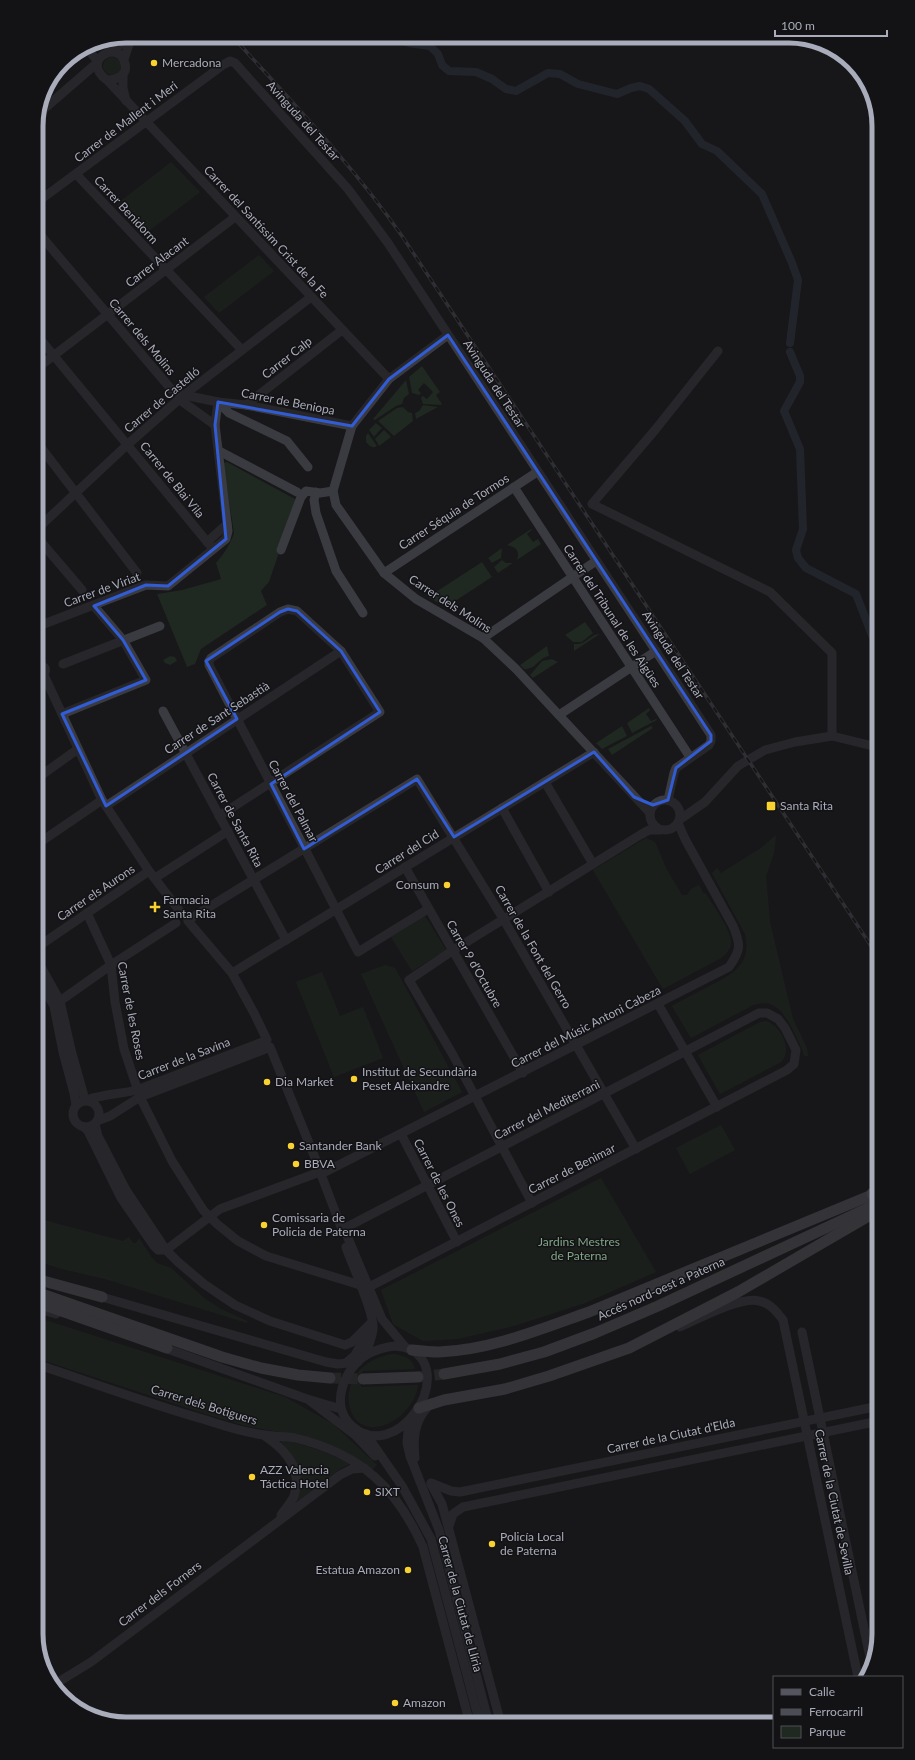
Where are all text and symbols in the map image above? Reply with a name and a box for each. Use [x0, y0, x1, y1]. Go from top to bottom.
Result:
scale bar [775, 12, 887, 38]
text: 100 m [781, 18, 815, 33]
place label: Mercadona [162, 55, 221, 70]
marker: Mercadona [149, 58, 159, 68]
street label: Carrer de Mallent i Meri [71, 78, 180, 165]
street label: Avinguda del Testar [264, 78, 344, 164]
street label: Carrer del Santíssim Crist de la Fe [201, 162, 332, 301]
street label: Carrer Benidorm [91, 173, 162, 247]
street label: Carrer Alacant [122, 233, 192, 290]
street label: Carrer dels Molins [106, 295, 179, 378]
street label: Carrer Calp [259, 333, 315, 382]
street label: Avinguda del Testar [460, 337, 529, 431]
street label: Carrer de Castelló [121, 363, 203, 436]
street label: Carrer de Beniopa [240, 385, 336, 418]
street label: Carrer de Blai Vila [137, 438, 208, 521]
street label: Carrer Séquia de Tormos [396, 470, 512, 553]
street label: Carrer del Tribunal de les Aigües [560, 541, 665, 690]
street label: Carrer de Viriat [62, 569, 143, 610]
street label: Carrer dels Molins [406, 571, 494, 636]
street label: Avinguda del Testar [639, 608, 708, 702]
street label: Carrer de Sant Sebastià [161, 678, 272, 757]
street label: Carrer del Palmar [265, 757, 322, 845]
street label: Carrer de Santa Rita [204, 770, 267, 870]
place label: Santa Rita [780, 798, 833, 813]
marker: Santa Rita [765, 800, 777, 812]
street label: Carrer del Cid [372, 826, 441, 877]
street label: Carrer els Aurons [54, 861, 137, 924]
place label: Consum [396, 877, 439, 892]
marker: Consum [442, 880, 452, 890]
street label: Carrer de la Font del Gerro [492, 882, 575, 1011]
place label: Farmacia Santa Rita [163, 892, 216, 921]
marker: Farmacia Santa Rita [150, 902, 160, 912]
street label: Carrer 9 d'Octubre [443, 917, 506, 1010]
street label: Carrer de les Roses [115, 960, 148, 1062]
street label: Carrer del Músic Antoni Cabeza [508, 982, 663, 1071]
street label: Carrer de la Savina [135, 1034, 232, 1083]
place label: Institut de Secundària Peset Aleixandre [362, 1064, 477, 1093]
place label: Dia Market [275, 1074, 334, 1089]
marker: Institut de Secundària Peset Aleixandre [349, 1074, 359, 1084]
street label: Carrer del Mediterrani [491, 1076, 602, 1143]
marker: Dia Market [262, 1077, 272, 1087]
street label: Carrer de les Ones [411, 1136, 468, 1230]
place label: Santander Bank [299, 1138, 383, 1153]
street label: Carrer de Benimar [526, 1140, 618, 1197]
marker: Santander Bank [286, 1141, 296, 1151]
place label: BBVA [304, 1156, 336, 1171]
marker: BBVA [291, 1159, 301, 1169]
place label: Comissaria de Policia de Paterna [272, 1210, 366, 1239]
marker: Comissaria de Policia de Paterna [259, 1220, 269, 1230]
park label: Jardins Mestres de Paterna [538, 1234, 620, 1263]
street label: Accés nord-oest a Paterna [595, 1254, 727, 1323]
street label: Carrer dels Botiguers [149, 1381, 259, 1428]
street label: Carrer de la Ciutat d'Elda [605, 1415, 736, 1456]
street label: Carrer de la Ciutat de Sevilla [812, 1428, 857, 1576]
place label: AZZ Valencia Táctica Hotel [260, 1462, 329, 1491]
marker: AZZ Valencia Táctica Hotel [247, 1472, 257, 1482]
place label: SIXT [375, 1484, 400, 1499]
marker: SIXT [362, 1487, 372, 1497]
place label: Policía Local de Paterna [500, 1529, 564, 1558]
street label: Carrer de la Ciutat de Llíria [435, 1534, 486, 1674]
marker: Policía Local de Paterna [487, 1539, 497, 1549]
street label: Carrer dels Forners [115, 1557, 204, 1630]
place label: Estatua Amazon [315, 1562, 400, 1577]
marker: Estatua Amazon [403, 1565, 413, 1575]
legend [773, 1676, 903, 1748]
text: Calle [809, 1684, 835, 1699]
place label: Amazon [403, 1695, 446, 1710]
marker: Amazon [390, 1698, 400, 1708]
text: Ferrocarril [809, 1704, 863, 1719]
text: Parque [809, 1724, 846, 1739]

